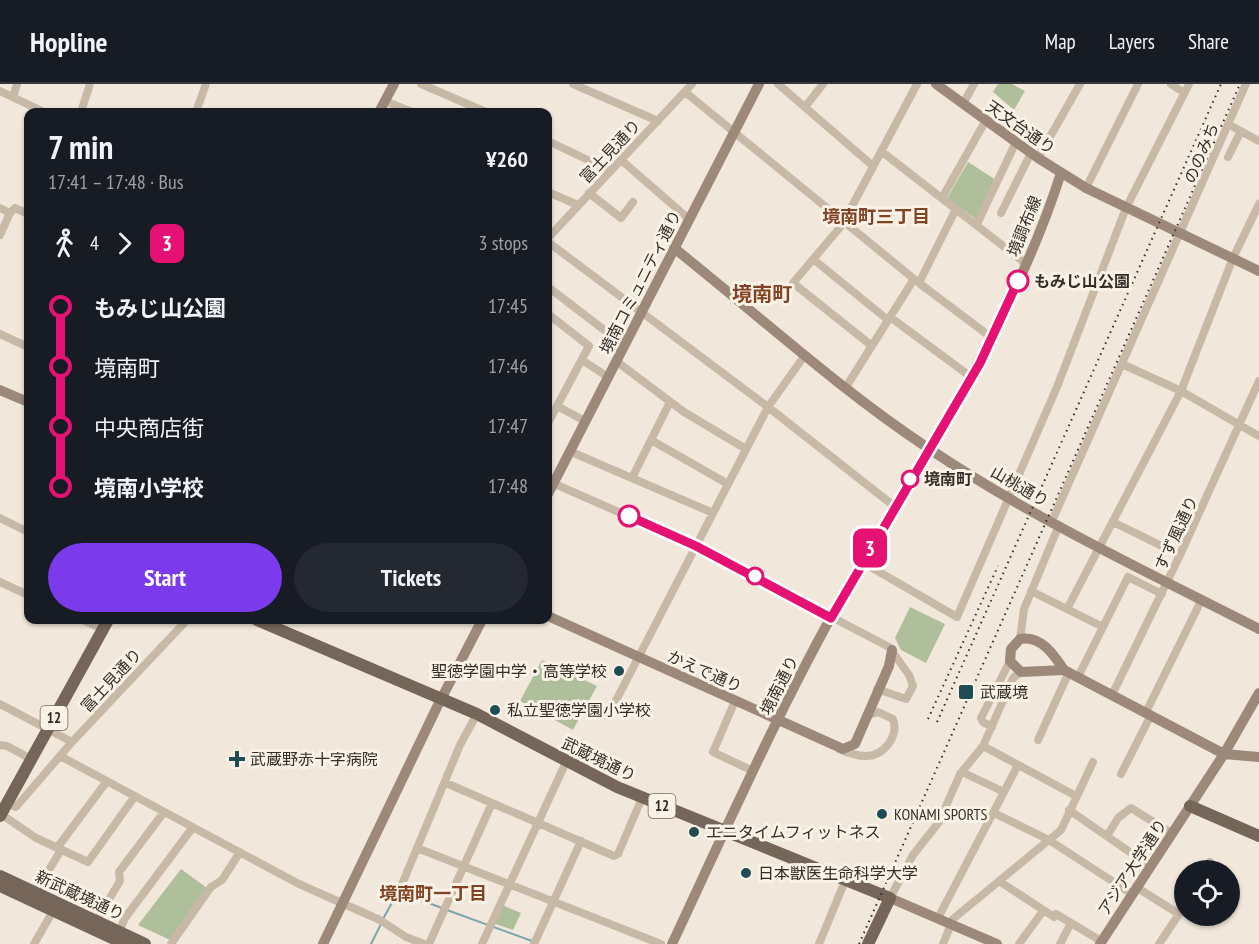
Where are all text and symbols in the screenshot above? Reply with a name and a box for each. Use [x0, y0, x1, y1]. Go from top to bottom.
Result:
text: Hopline [30, 23, 108, 60]
text: Map [1045, 28, 1076, 55]
text: Layers [1109, 28, 1155, 55]
text: Share [1188, 28, 1229, 55]
street label: 天文台通り [982, 96, 1060, 158]
street label: 富士見通り [575, 115, 645, 187]
street label: ののみち [1179, 120, 1223, 186]
text: 7 min [48, 125, 113, 168]
text: ¥260 [486, 145, 528, 173]
text: 17:41 – 17:48 · Bus [48, 169, 183, 195]
street label: 境調布線 [1003, 193, 1045, 259]
district label: 境南町三丁目 [822, 205, 930, 228]
street label: 境南コミュニティ通り [595, 207, 685, 357]
icon: walk [48, 227, 81, 260]
icon: forward [108, 227, 141, 260]
text: 4 [90, 230, 99, 256]
text: 3 [162, 230, 172, 257]
text: 3 stops [479, 230, 528, 256]
marker: もみじ山公園 [1007, 270, 1029, 292]
place label: もみじ山公園 [1034, 271, 1130, 291]
district label: 境南町 [732, 281, 792, 307]
text: 17:45 [488, 293, 528, 319]
text: もみじ山公園 [94, 294, 226, 322]
text: 17:46 [488, 353, 528, 379]
text: 境南町 [94, 354, 160, 382]
text: 17:47 [488, 413, 528, 439]
text: 中央商店街 [94, 414, 204, 442]
street label: 山桃通り [987, 461, 1053, 511]
place label: 境南町 [924, 469, 972, 489]
marker: 境南町 [901, 470, 919, 488]
text: 17:48 [488, 473, 528, 499]
text: 境南小学校 [94, 474, 204, 502]
street label: すず風通り [1150, 493, 1202, 573]
unlabelled marker [618, 505, 640, 527]
line badge: 3 [850, 528, 890, 568]
text: 3 [865, 535, 875, 562]
button: Start [48, 543, 282, 612]
button: Tickets [294, 543, 528, 612]
unlabelled marker [746, 567, 764, 585]
street label: 富士見通り [76, 644, 146, 716]
street label: かえで通り [665, 646, 745, 696]
street label: 境南通り [756, 652, 802, 718]
place label: 聖徳学園中学・高等学校 [431, 661, 607, 681]
marker: 聖徳学園中学・高等学校 [612, 664, 626, 678]
place label: 武蔵境 [980, 682, 1028, 702]
marker: 武蔵境 [957, 683, 975, 701]
place label: 私立聖徳学園小学校 [507, 700, 651, 720]
marker: 私立聖徳学園小学校 [488, 703, 502, 717]
road number: 12 [40, 706, 68, 730]
street label: 武蔵境通り [559, 732, 639, 786]
place label: 武蔵野赤十字病院 [250, 749, 378, 769]
marker: 武蔵野赤十字病院 [228, 750, 246, 768]
road number: 12 [648, 794, 676, 818]
place label: KONAMI SPORTS [894, 804, 988, 824]
marker: KONAMI SPORTS [875, 807, 889, 821]
street label: アジア大学通り [1093, 815, 1171, 919]
place label: エニタイムフィットネス [706, 822, 880, 842]
marker: エニタイムフィットネス [687, 825, 701, 839]
map controls [1174, 860, 1240, 926]
button: locate [1174, 860, 1240, 926]
place label: 日本獣医生命科学大学 [758, 863, 918, 883]
street label: 新武蔵境通り [32, 866, 128, 924]
marker: 日本獣医生命科学大学 [739, 866, 753, 880]
district label: 境南町一丁目 [379, 882, 487, 905]

